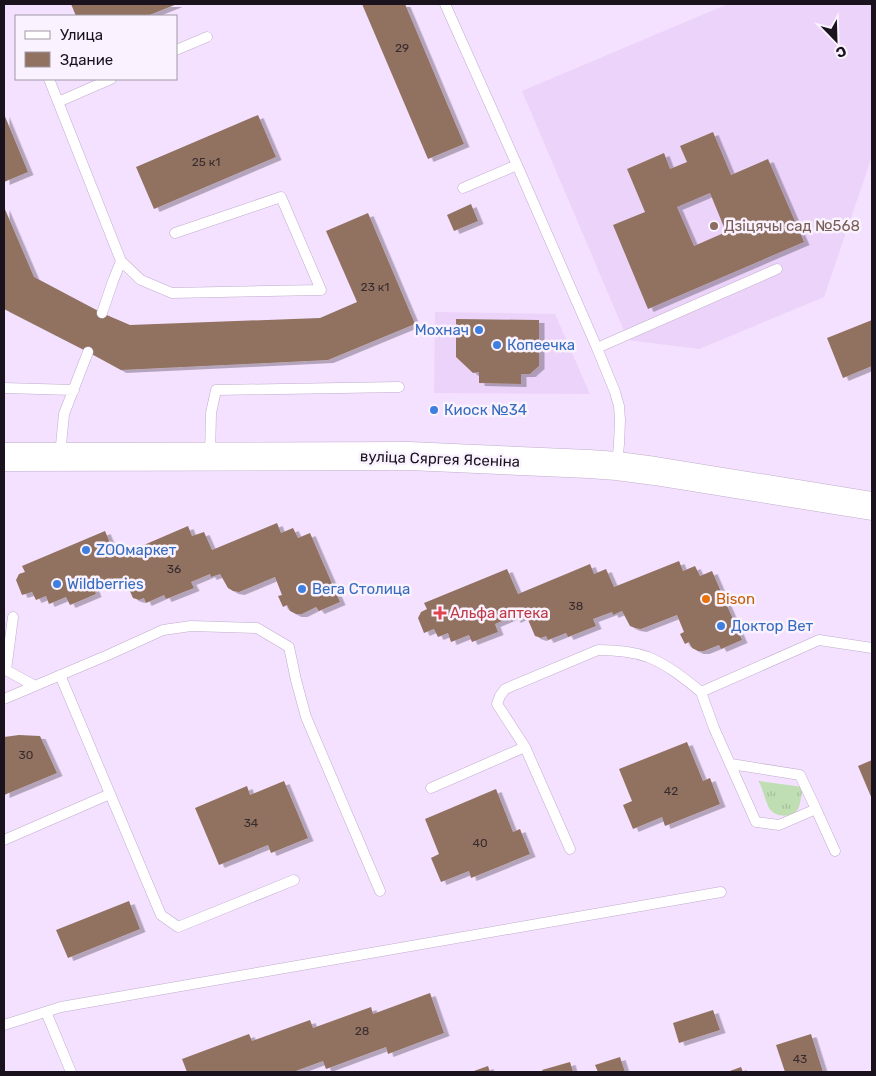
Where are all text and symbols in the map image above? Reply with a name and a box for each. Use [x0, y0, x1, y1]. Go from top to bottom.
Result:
legend [15, 15, 178, 80]
north arrow [811, 15, 861, 65]
text: Улица [60, 26, 103, 44]
house number: 29 [395, 41, 409, 55]
text: С [833, 42, 849, 61]
text: Здание [60, 51, 113, 69]
house number: 25 к1 [192, 155, 220, 169]
place label: Дзіцячы сад №568 [724, 217, 860, 235]
marker: Дзіцячы сад №568 [708, 220, 720, 232]
house number: 23 к1 [361, 280, 389, 294]
place label: Мохнач [415, 321, 469, 339]
marker: Мохнач [473, 324, 485, 336]
place label: Копеечка [507, 336, 575, 354]
marker: Копеечка [491, 339, 503, 351]
place label: Киоск №34 [444, 401, 527, 419]
marker: Киоск №34 [428, 404, 440, 416]
street label: вуліца Сяргея Ясеніна [360, 447, 520, 471]
place label: ZOOмаркет [96, 541, 177, 559]
marker: ZOOмаркет [80, 544, 92, 556]
house number: 36 [167, 562, 181, 576]
place label: Wildberries [67, 575, 144, 593]
marker: Wildberries [51, 578, 63, 590]
place label: Вега Столица [312, 580, 410, 598]
marker: Вега Столица [296, 583, 308, 595]
place label: Bison [716, 590, 755, 608]
marker: Bison [700, 593, 712, 605]
house number: 38 [569, 599, 583, 613]
place label: Альфа аптека [450, 604, 549, 622]
marker: Альфа аптека [434, 607, 446, 619]
place label: Доктор Вет [731, 617, 814, 635]
marker: Доктор Вет [715, 620, 727, 632]
house number: 30 [19, 748, 33, 762]
house number: 42 [664, 784, 678, 798]
house number: 34 [244, 816, 259, 830]
house number: 40 [472, 836, 488, 850]
house number: 28 [355, 1024, 369, 1038]
house number: 43 [793, 1052, 807, 1066]

